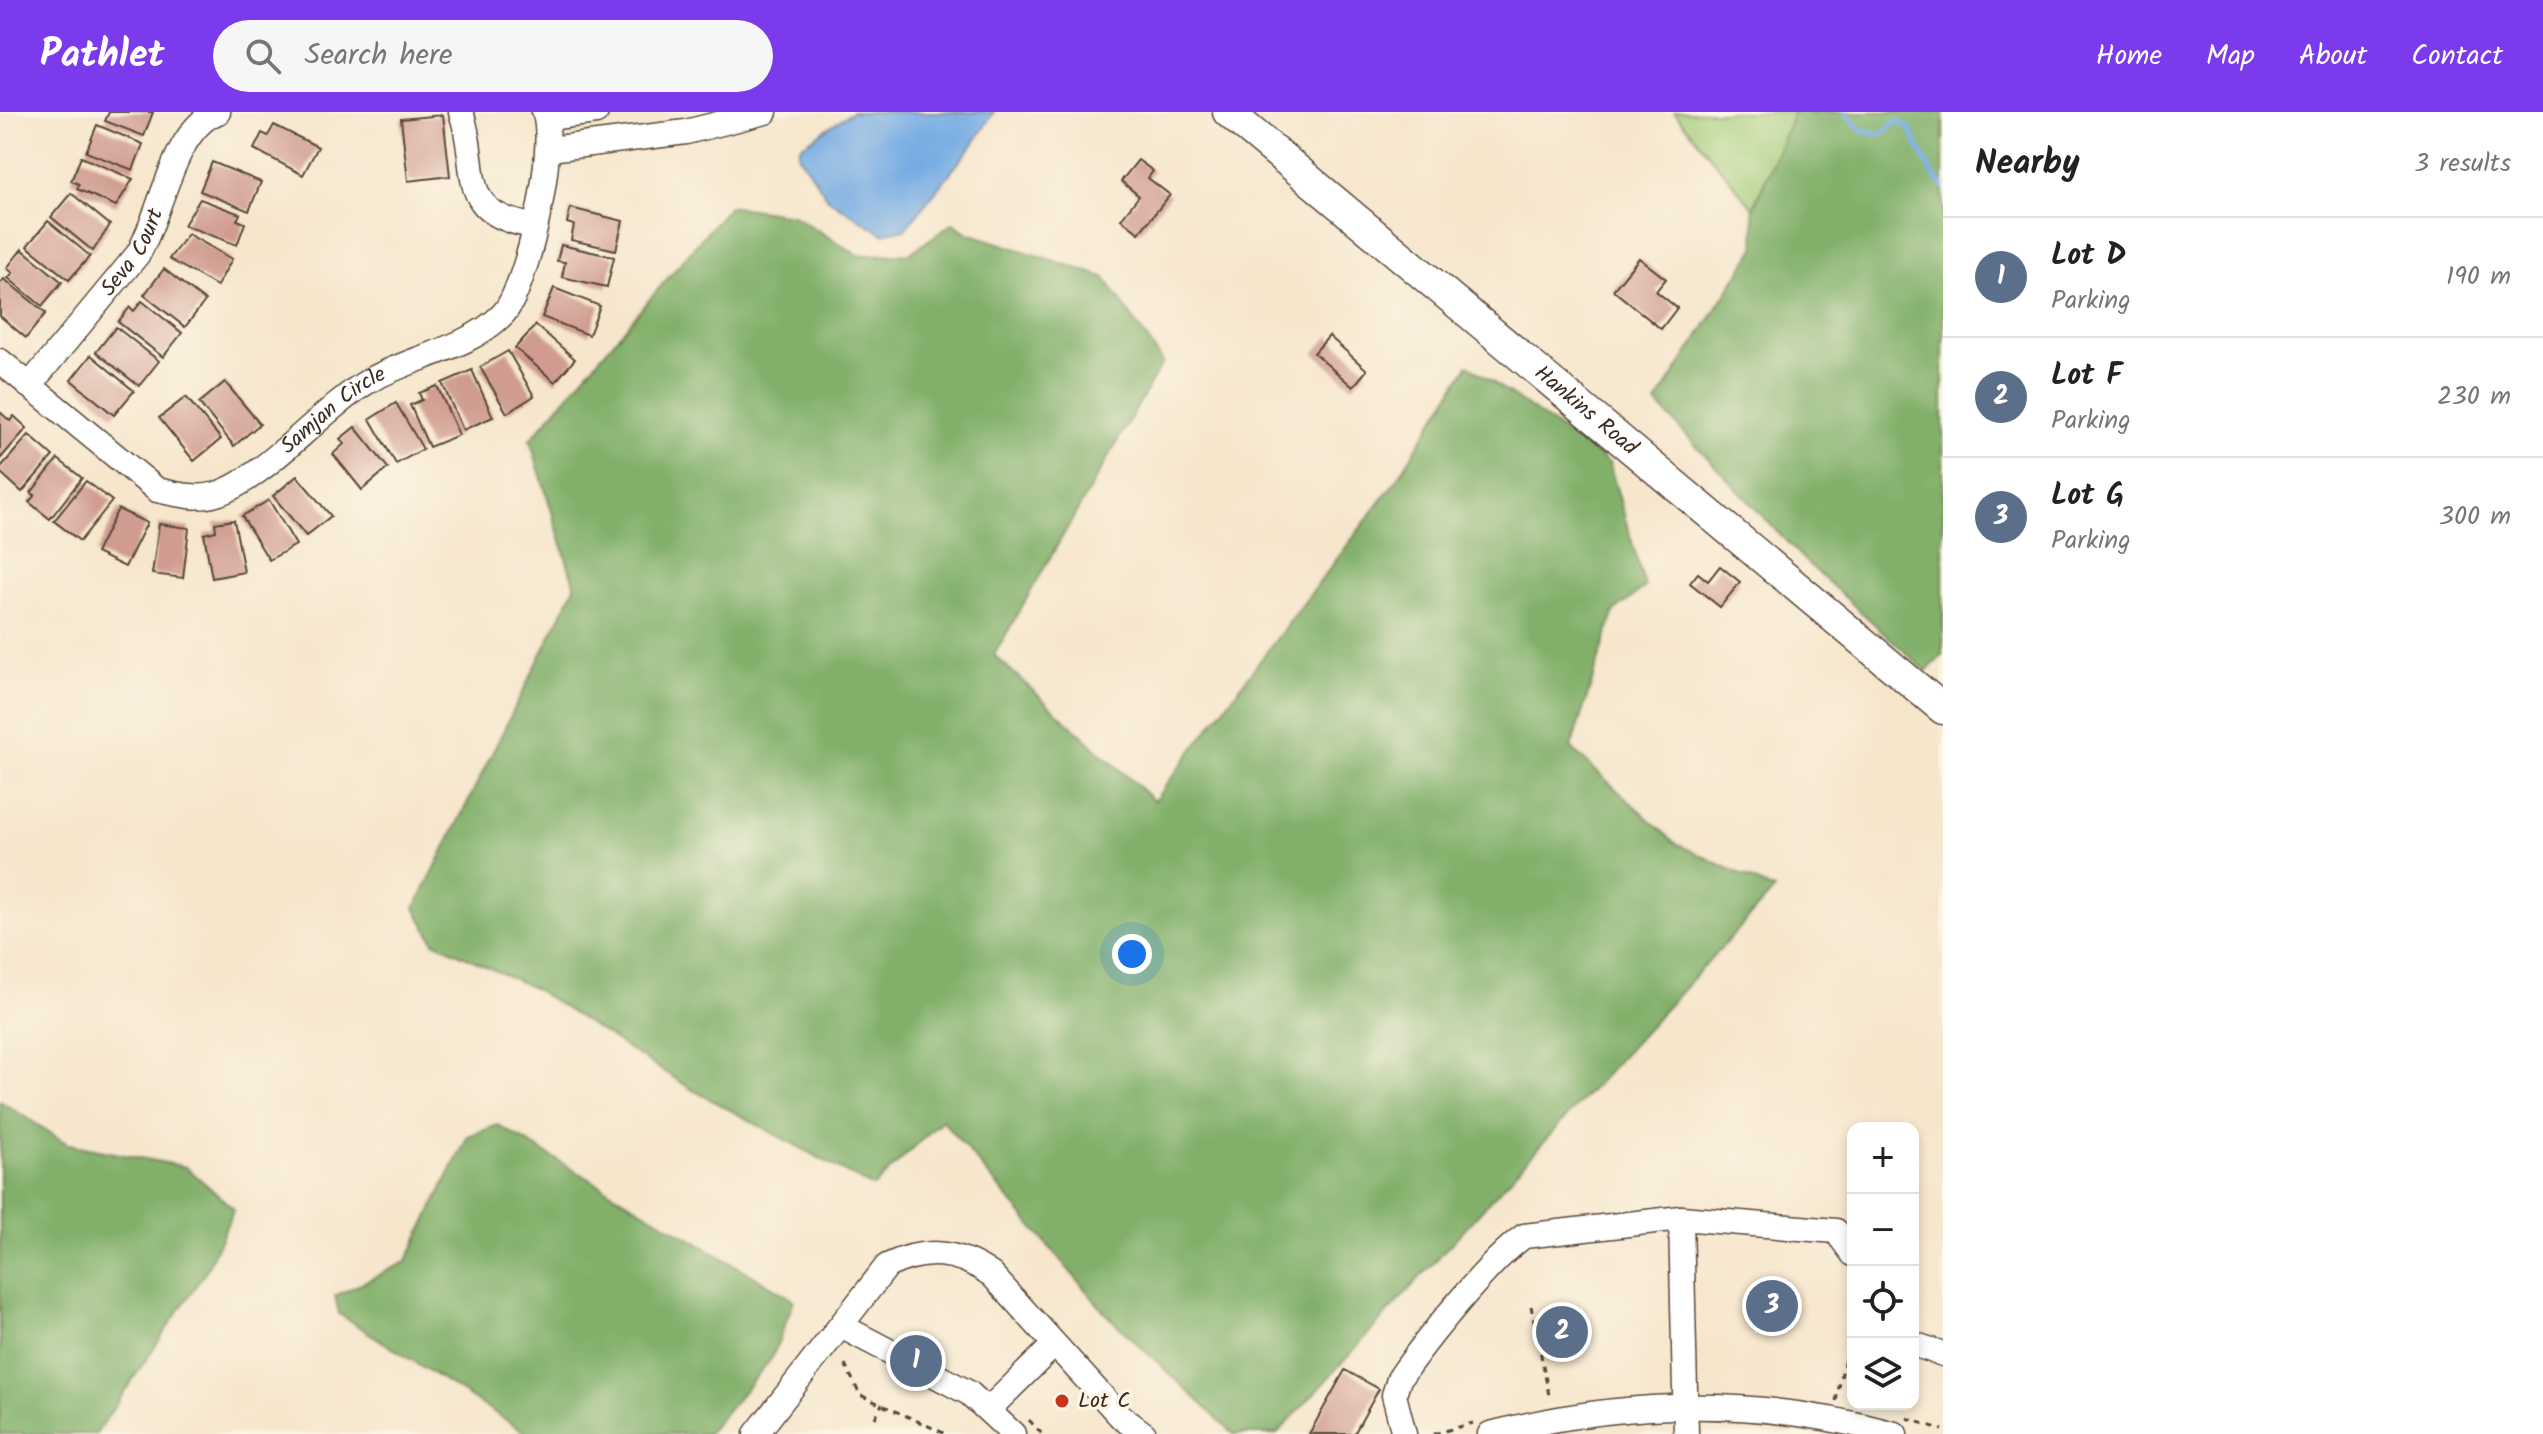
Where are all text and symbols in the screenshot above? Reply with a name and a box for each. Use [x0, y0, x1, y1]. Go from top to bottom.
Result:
search box [213, 20, 773, 92]
text: Pathlet [40, 26, 165, 86]
text: Search here [305, 32, 452, 80]
icon: search [241, 34, 285, 78]
text: Home [2096, 34, 2162, 79]
text: Map [2206, 34, 2255, 79]
text: About [2299, 34, 2367, 79]
text: Contact [2411, 34, 2503, 79]
text: Nearby [1975, 137, 2080, 191]
text: 3 results [2414, 143, 2511, 185]
street label: Seva Court [92, 203, 174, 304]
text: Lot D [2051, 232, 2126, 280]
text: 1 [1997, 256, 2005, 298]
text: 190 m [2446, 256, 2511, 298]
text: Parking [2051, 280, 2131, 322]
text: Lot F [2051, 352, 2122, 400]
street label: Samjan Circle [273, 357, 392, 463]
street label: Hankins Road [1526, 357, 1646, 465]
text: 2 [1993, 376, 2009, 418]
text: 230 m [2437, 376, 2511, 418]
text: Parking [2051, 400, 2131, 442]
text: Lot G [2051, 472, 2124, 520]
text: 3 [1994, 496, 2008, 538]
text: 300 m [2439, 496, 2511, 538]
text: Parking [2051, 520, 2131, 562]
your location [1112, 934, 1152, 974]
map controls [1847, 1122, 1919, 1410]
button: + [1847, 1122, 1919, 1194]
button: − [1847, 1194, 1919, 1266]
button: locate [1847, 1266, 1919, 1338]
pin: 3 [1746, 1276, 1798, 1336]
pin: 2 [1536, 1302, 1588, 1362]
pin: 1 [890, 1331, 942, 1391]
button: layers [1847, 1338, 1919, 1410]
place label: Lot C [1078, 1384, 1131, 1419]
marker: Lot C [1053, 1392, 1071, 1410]

